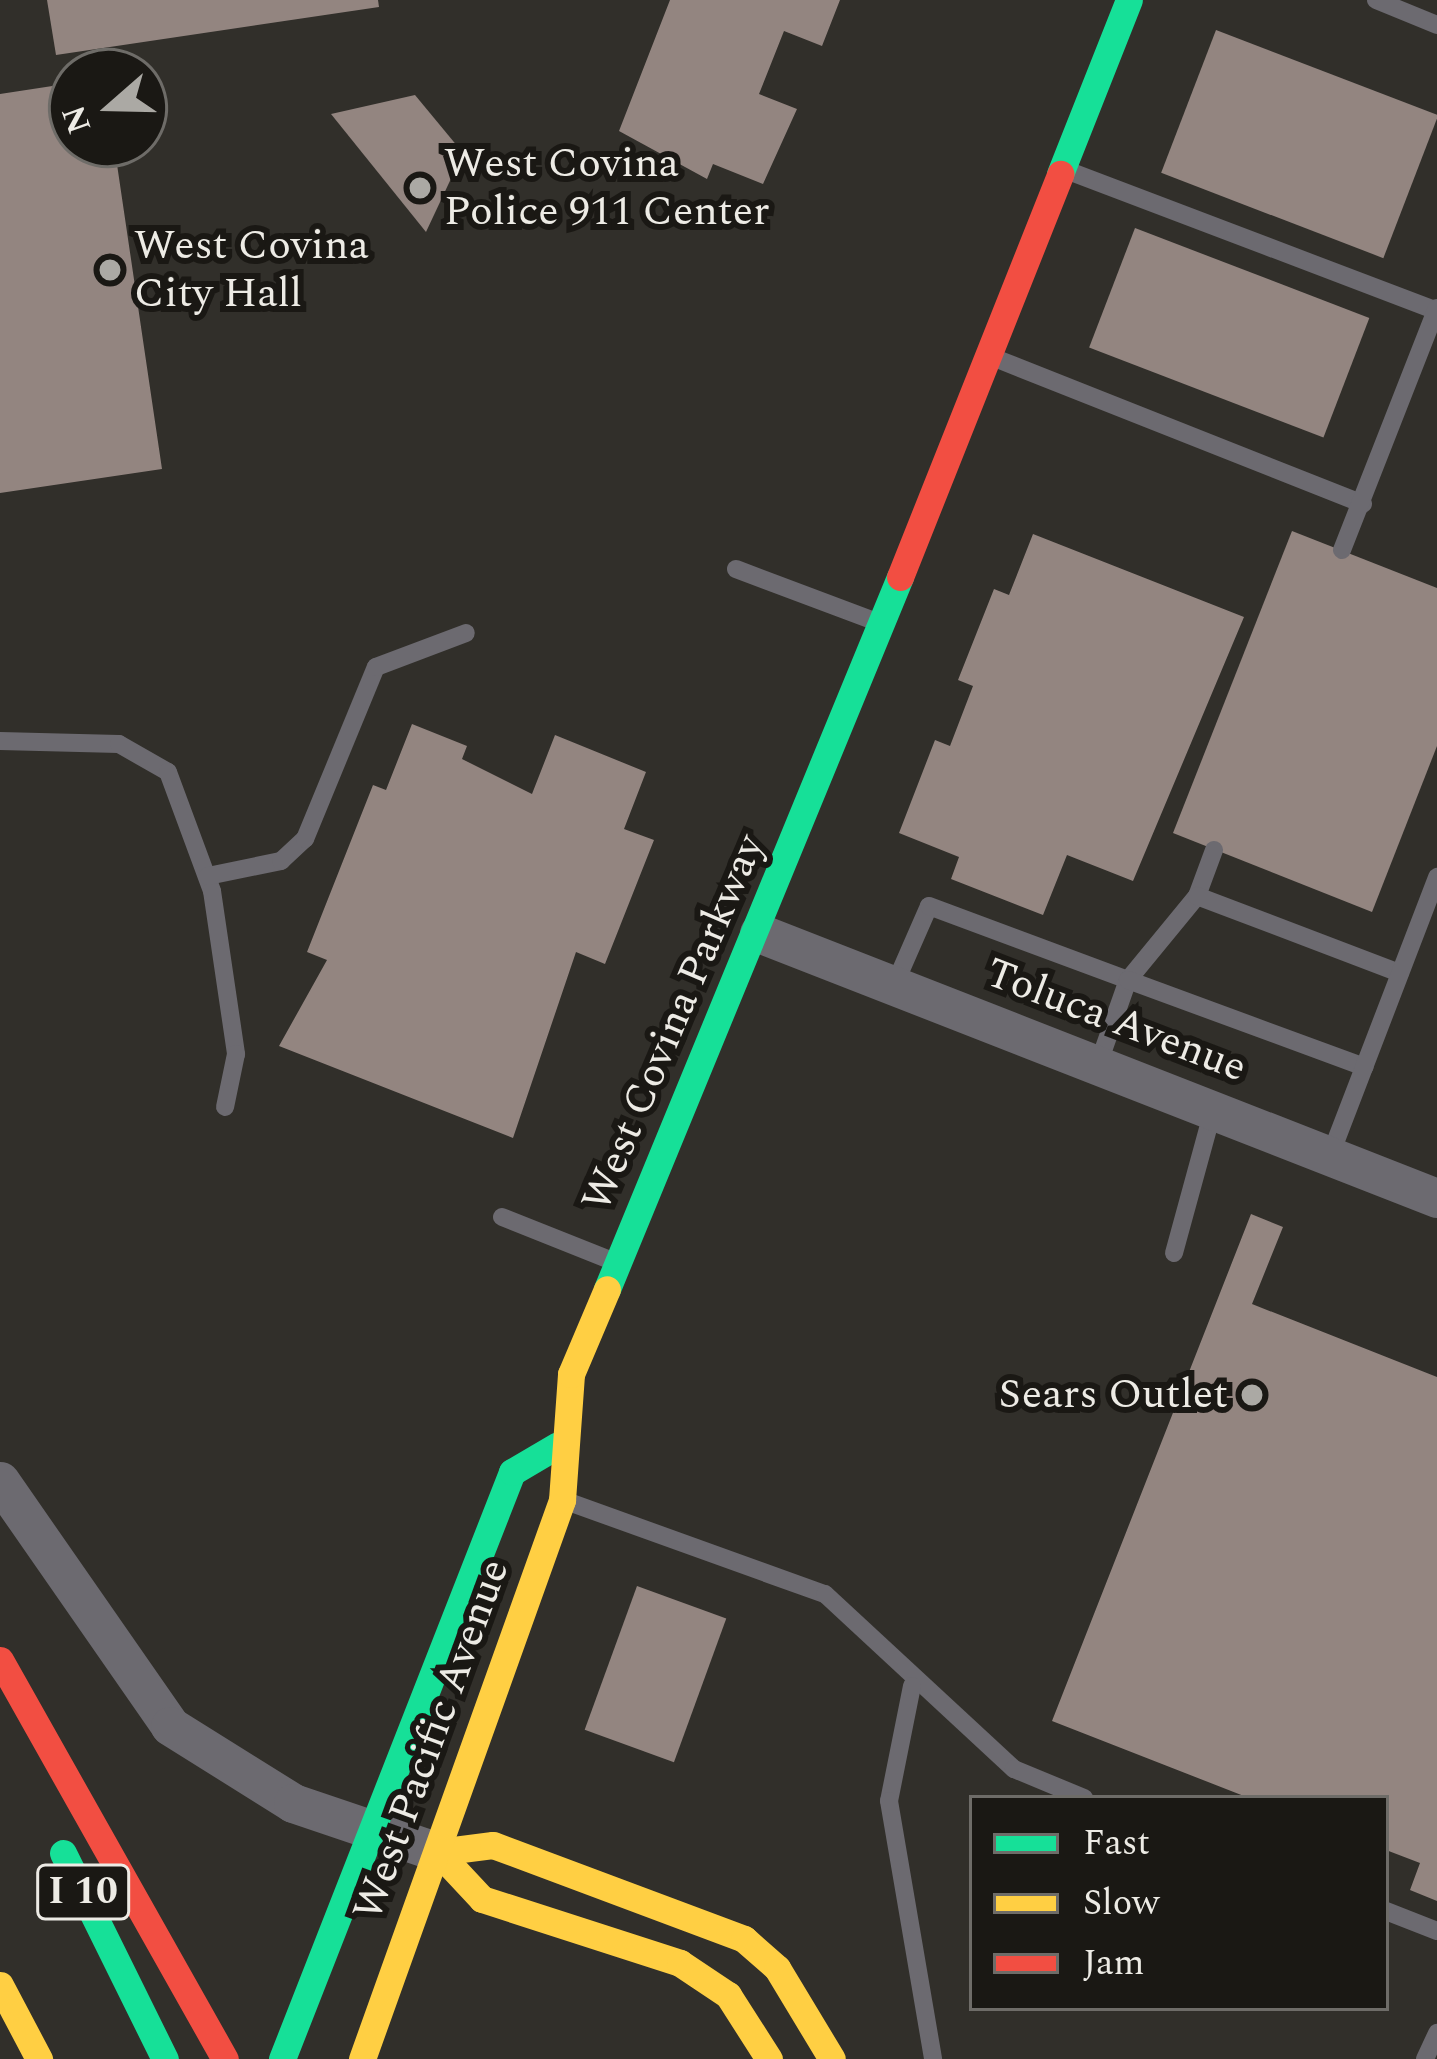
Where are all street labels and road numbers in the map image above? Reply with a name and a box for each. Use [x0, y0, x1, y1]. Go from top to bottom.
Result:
street label: West Covina Parkway [572, 827, 776, 1219]
street label: Toluca Avenue [979, 948, 1253, 1094]
street label: West Pacific Avenue [343, 1553, 521, 1927]
road number: I 10 [35, 1859, 131, 1925]

